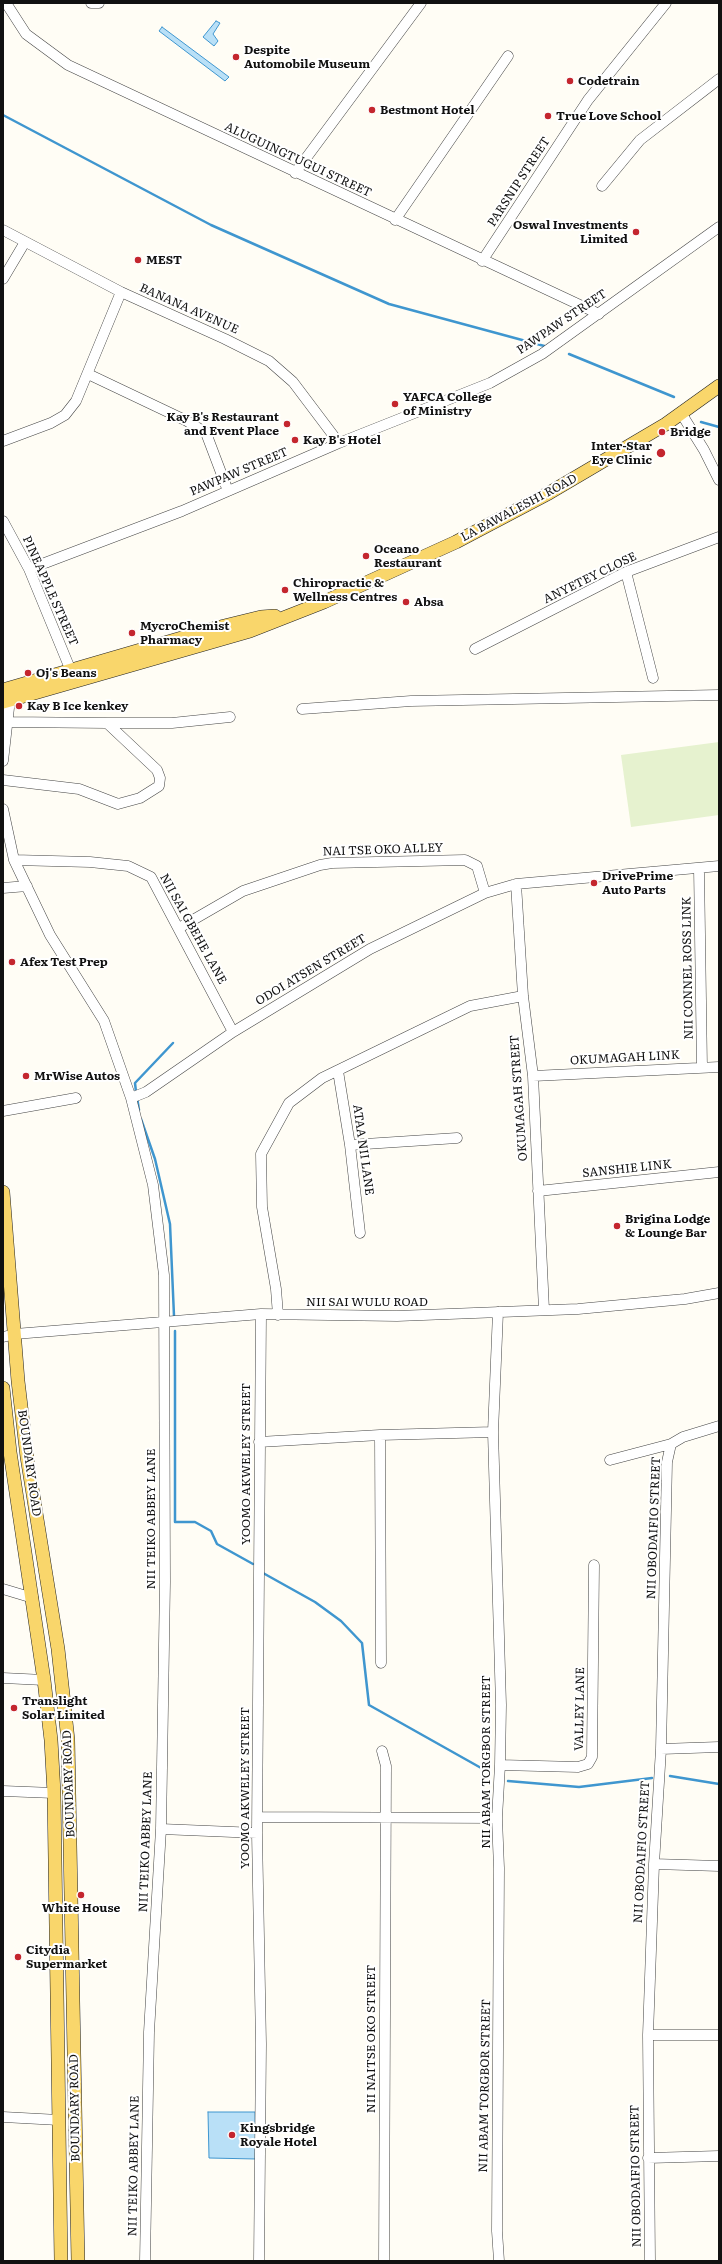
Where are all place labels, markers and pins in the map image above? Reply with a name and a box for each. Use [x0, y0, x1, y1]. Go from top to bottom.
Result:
place label: Despite Automobile Museum [244, 43, 370, 71]
marker: Despite Automobile Museum [231, 52, 241, 62]
place label: Codetrain [578, 74, 640, 88]
marker: Codetrain [565, 76, 575, 86]
place label: Bestmont Hotel [380, 103, 474, 117]
marker: Bestmont Hotel [367, 105, 377, 115]
place label: True Love School [556, 109, 661, 123]
marker: True Love School [543, 111, 553, 121]
place label: Oswal Investments Limited [513, 218, 628, 246]
marker: Oswal Investments Limited [631, 227, 641, 237]
place label: MEST [146, 253, 182, 267]
marker: MEST [133, 255, 143, 265]
place label: YAFCA College of Ministry [403, 390, 492, 418]
marker: YAFCA College of Ministry [390, 399, 400, 409]
place label: Kay B's Restaurant and Event Place [167, 410, 279, 438]
marker: Kay B's Restaurant and Event Place [282, 419, 292, 429]
place label: Bridge [670, 425, 711, 439]
marker: Bridge [657, 427, 667, 437]
place label: Kay B's Hotel [303, 433, 381, 447]
marker: Kay B's Hotel [290, 435, 300, 445]
place label: Inter-Star Eye Clinic [591, 439, 652, 467]
marker: Inter-Star Eye Clinic [655, 447, 667, 459]
place label: Oceano Restaurant [374, 542, 442, 570]
marker: Oceano Restaurant [361, 551, 371, 561]
place label: Chiropractic & Wellness Centres [293, 576, 397, 604]
marker: Chiropractic & Wellness Centres [280, 585, 290, 595]
place label: Absa [414, 595, 444, 609]
marker: Absa [401, 597, 411, 607]
place label: MycroChemist Pharmacy [140, 619, 229, 647]
marker: MycroChemist Pharmacy [127, 628, 137, 638]
place label: Oj's Beans [36, 666, 97, 680]
marker: Oj's Beans [23, 668, 33, 678]
place label: Kay B Ice kenkey [27, 699, 128, 713]
marker: Kay B Ice kenkey [14, 701, 24, 711]
place label: DrivePrime Auto Parts [602, 869, 673, 897]
marker: DrivePrime Auto Parts [589, 878, 599, 888]
place label: Afex Test Prep [20, 955, 108, 969]
marker: Afex Test Prep [7, 957, 17, 967]
place label: MrWise Autos [34, 1069, 120, 1083]
marker: MrWise Autos [21, 1071, 31, 1081]
place label: Brigina Lodge & Lounge Bar [625, 1212, 710, 1240]
marker: Brigina Lodge & Lounge Bar [612, 1221, 622, 1231]
place label: Translight Solar Limited [22, 1694, 105, 1722]
marker: Translight Solar Limited [9, 1703, 19, 1713]
marker: White House [76, 1890, 86, 1900]
place label: White House [42, 1901, 120, 1915]
place label: Citydia Supermarket [26, 1943, 107, 1971]
marker: Citydia Supermarket [13, 1952, 23, 1962]
place label: Kingsbridge Royale Hotel [240, 2121, 317, 2149]
marker: Kingsbridge Royale Hotel [227, 2130, 237, 2140]

